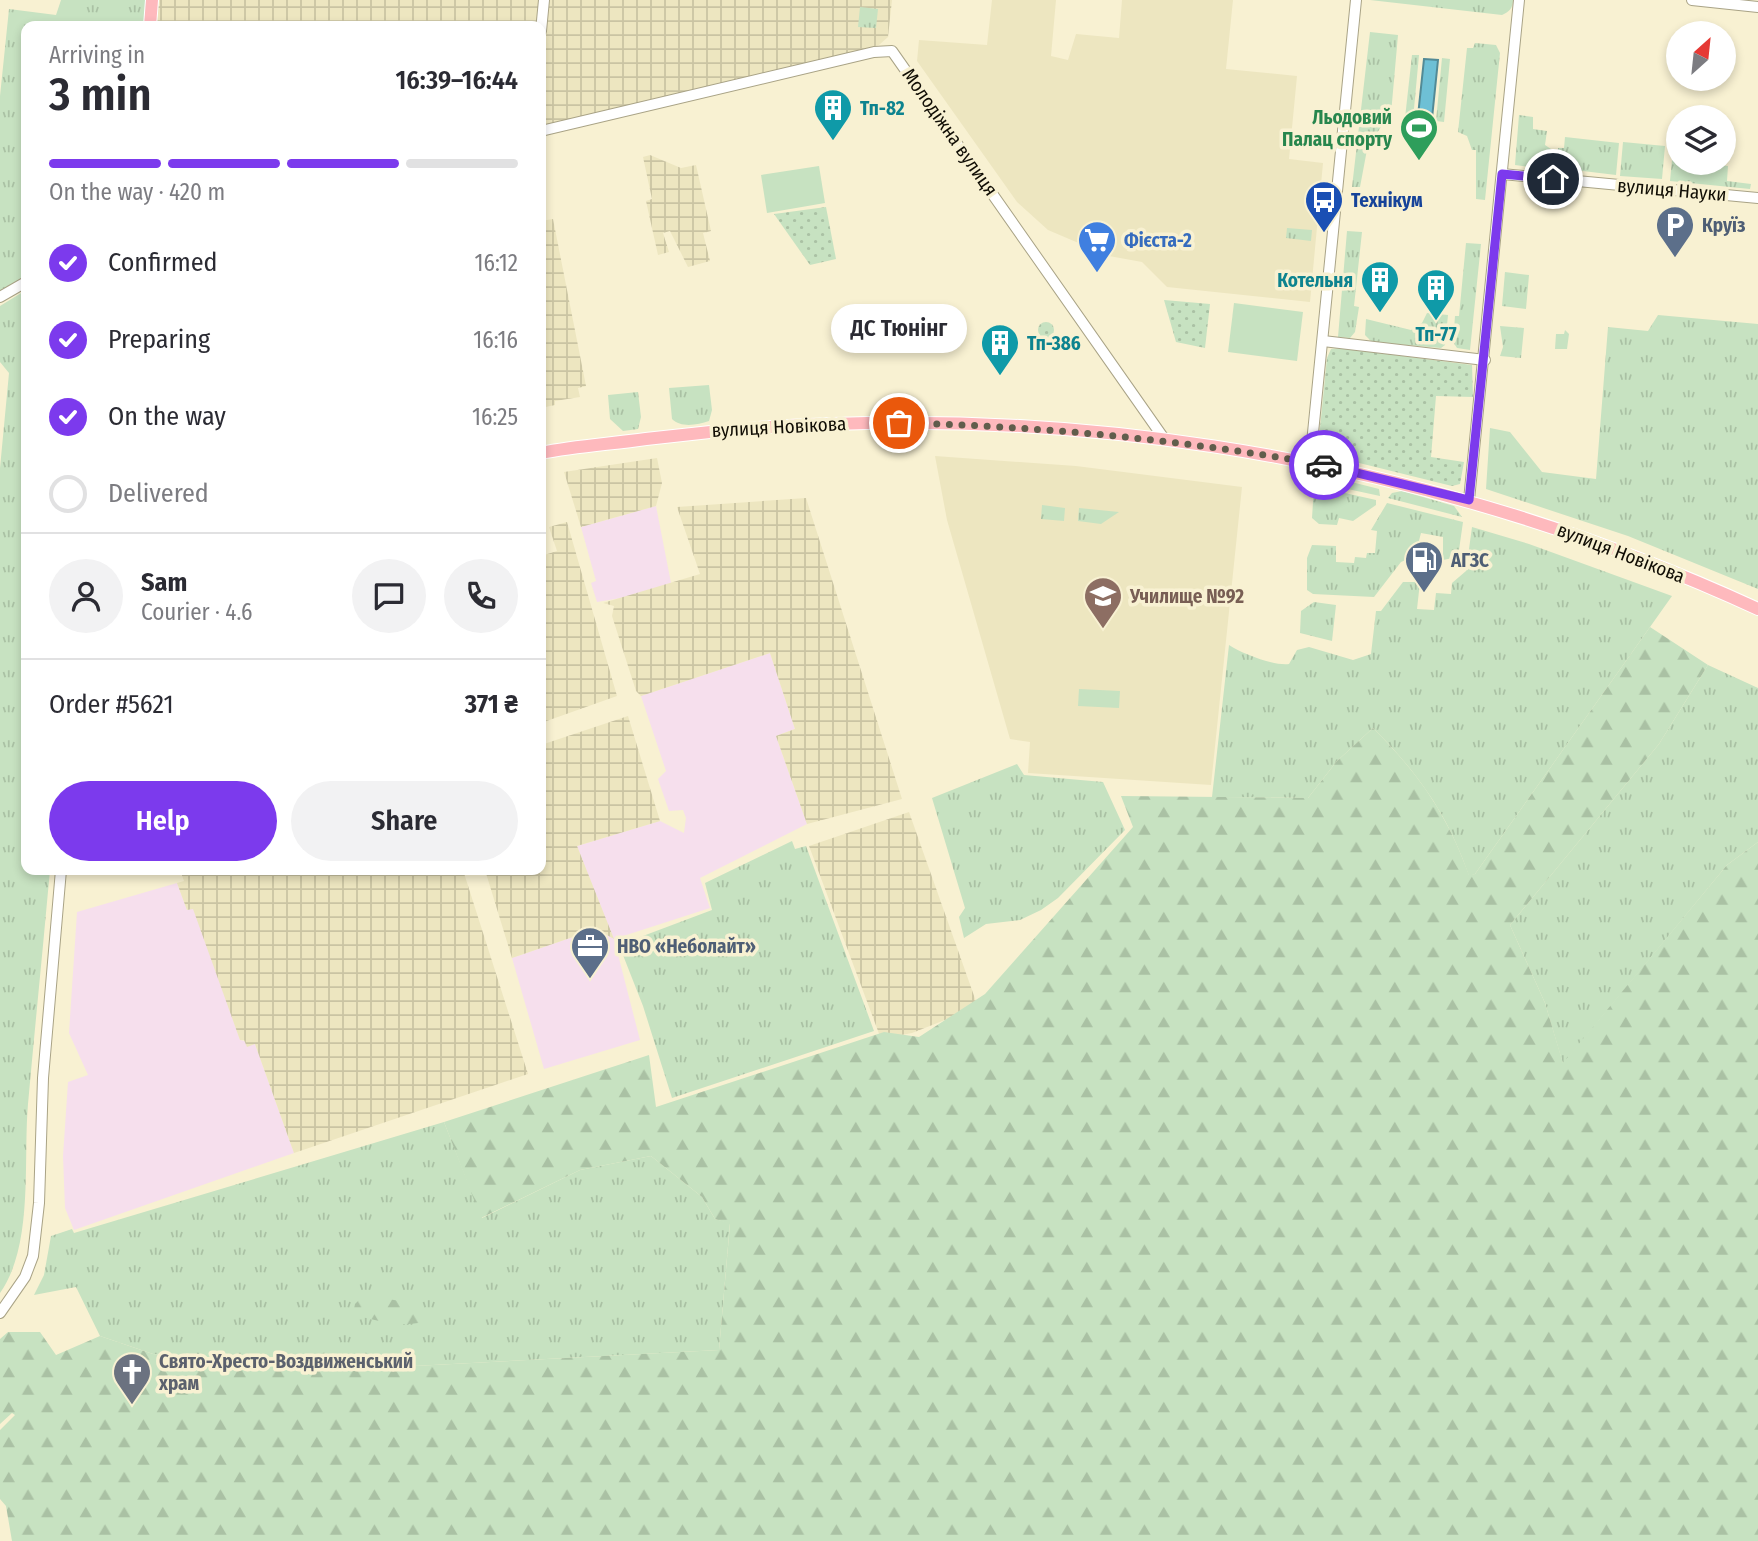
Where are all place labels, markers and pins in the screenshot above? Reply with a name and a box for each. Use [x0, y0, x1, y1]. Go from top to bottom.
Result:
building icon: Тп-82 [812, 87, 854, 142]
place label: Тп-82 [860, 97, 905, 120]
place label: Льодовий Палац спорту [1282, 106, 1393, 151]
sports icon: Льодовий Палац спорту [1398, 107, 1440, 162]
pin [1523, 149, 1583, 209]
bus stop icon: Технікум [1303, 179, 1345, 234]
place label: Технікум [1351, 189, 1423, 212]
parking icon: Круїз [1654, 204, 1696, 259]
place label: Круїз [1702, 214, 1746, 237]
supermarket icon: Фiєста-2 [1076, 219, 1118, 274]
place label: Фiєста-2 [1124, 229, 1192, 252]
building icon: Котельня [1359, 259, 1401, 314]
building icon: Тп-77 [1415, 267, 1457, 322]
place label: Котельня [1277, 269, 1353, 292]
callout: ДС Тюнінг [831, 304, 967, 353]
building icon: Тп-386 [979, 322, 1021, 377]
place label: Тп-77 [1415, 323, 1457, 346]
place label: Тп-386 [1027, 332, 1081, 355]
pin [869, 393, 929, 453]
fuel station icon: АГЗС [1403, 539, 1445, 594]
place label: АГЗС [1450, 549, 1489, 572]
school or university icon: Училище №92 [1082, 575, 1124, 630]
place label: Училище №92 [1129, 585, 1244, 608]
office icon: НВО «Неболайт» [569, 925, 611, 980]
place label: НВО «Неболайт» [617, 935, 756, 958]
place label: Свято-Хресто-Воздвиженський храм [158, 1350, 413, 1395]
church icon: Свято-Хресто-Воздвиженський храм [111, 1351, 153, 1406]

